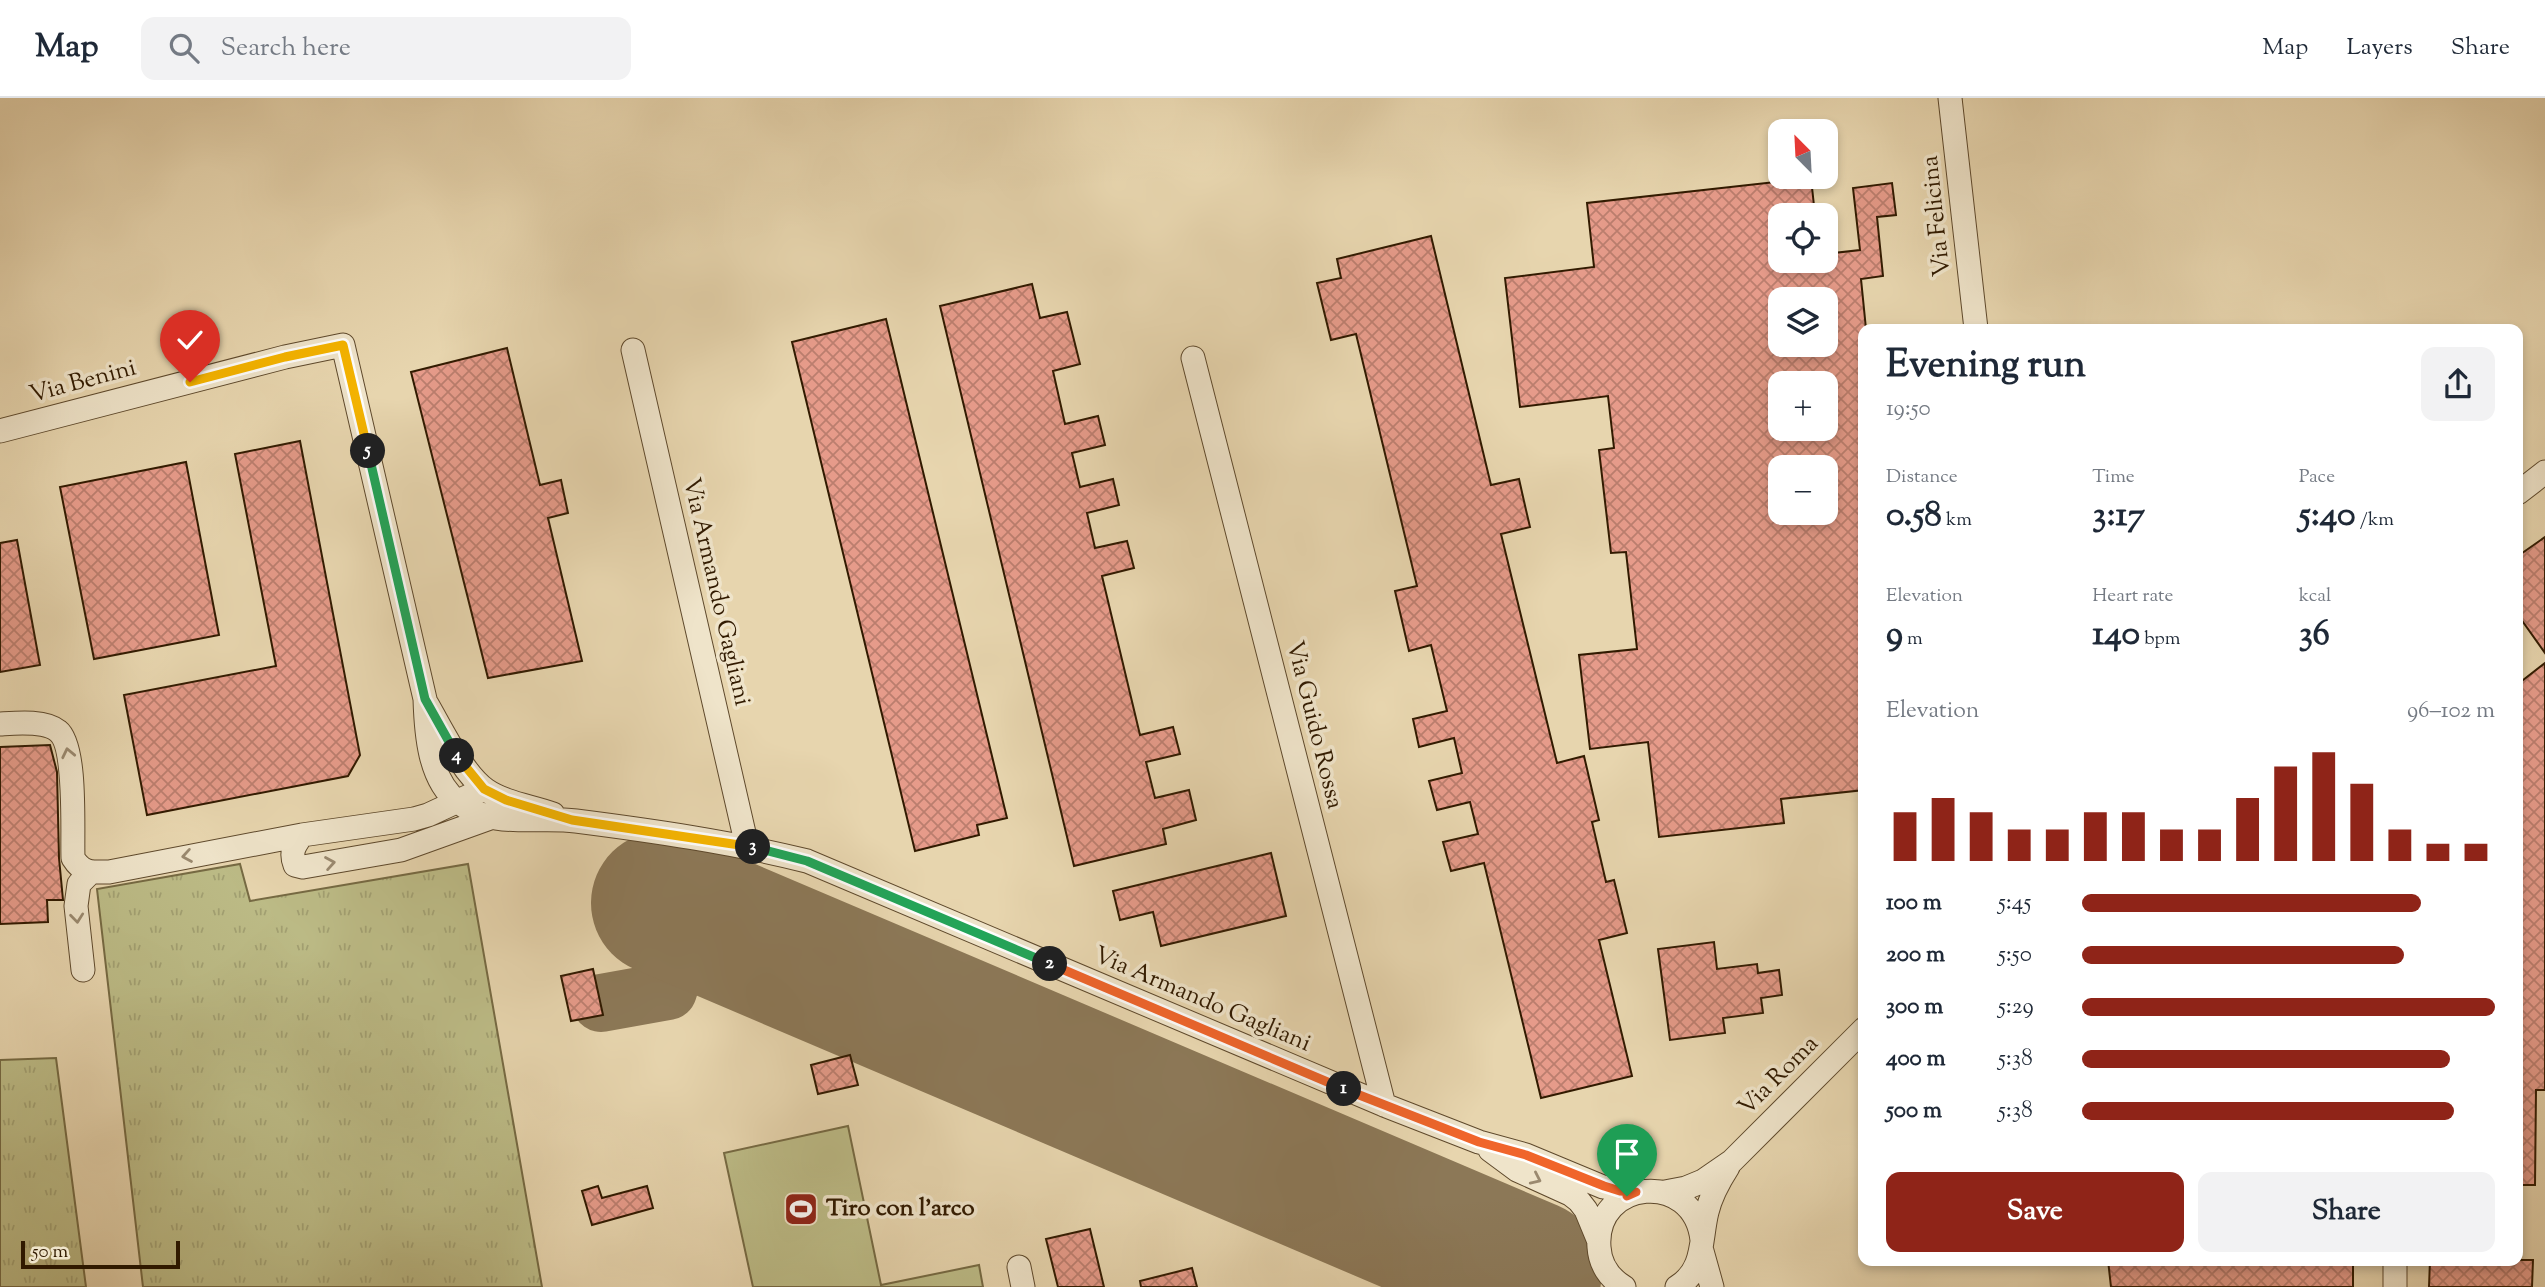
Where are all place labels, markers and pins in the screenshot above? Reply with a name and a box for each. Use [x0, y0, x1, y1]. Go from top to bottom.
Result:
pin [160, 310, 220, 382]
pin: 5 [350, 434, 386, 468]
pin: 4 [440, 738, 475, 774]
pin: 3 [736, 830, 770, 864]
pin: 2 [1032, 946, 1068, 982]
pin: 1 [1326, 1072, 1362, 1107]
pin [1597, 1124, 1657, 1196]
sports icon: Tiro con l'arco [782, 1190, 820, 1228]
place label: Tiro con l'arco [826, 1192, 975, 1226]

